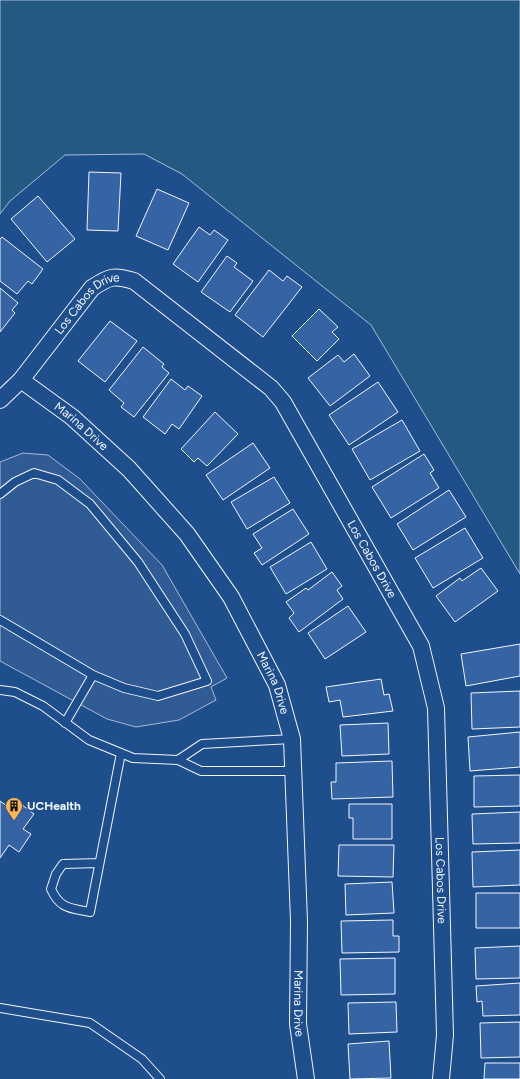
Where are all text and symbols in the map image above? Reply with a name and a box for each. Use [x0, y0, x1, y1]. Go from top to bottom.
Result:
street label: Los Cabos Drive [52, 270, 120, 337]
street label: Marina Drive [51, 399, 111, 454]
street label: Los Cabos Drive [344, 518, 400, 601]
street label: Marina Drive [254, 649, 292, 716]
building icon: UCHealth [4, 796, 24, 821]
place label: UCHealth [27, 799, 81, 813]
street label: Los Cabos Drive [433, 837, 449, 924]
street label: Marina Drive [291, 970, 307, 1038]

